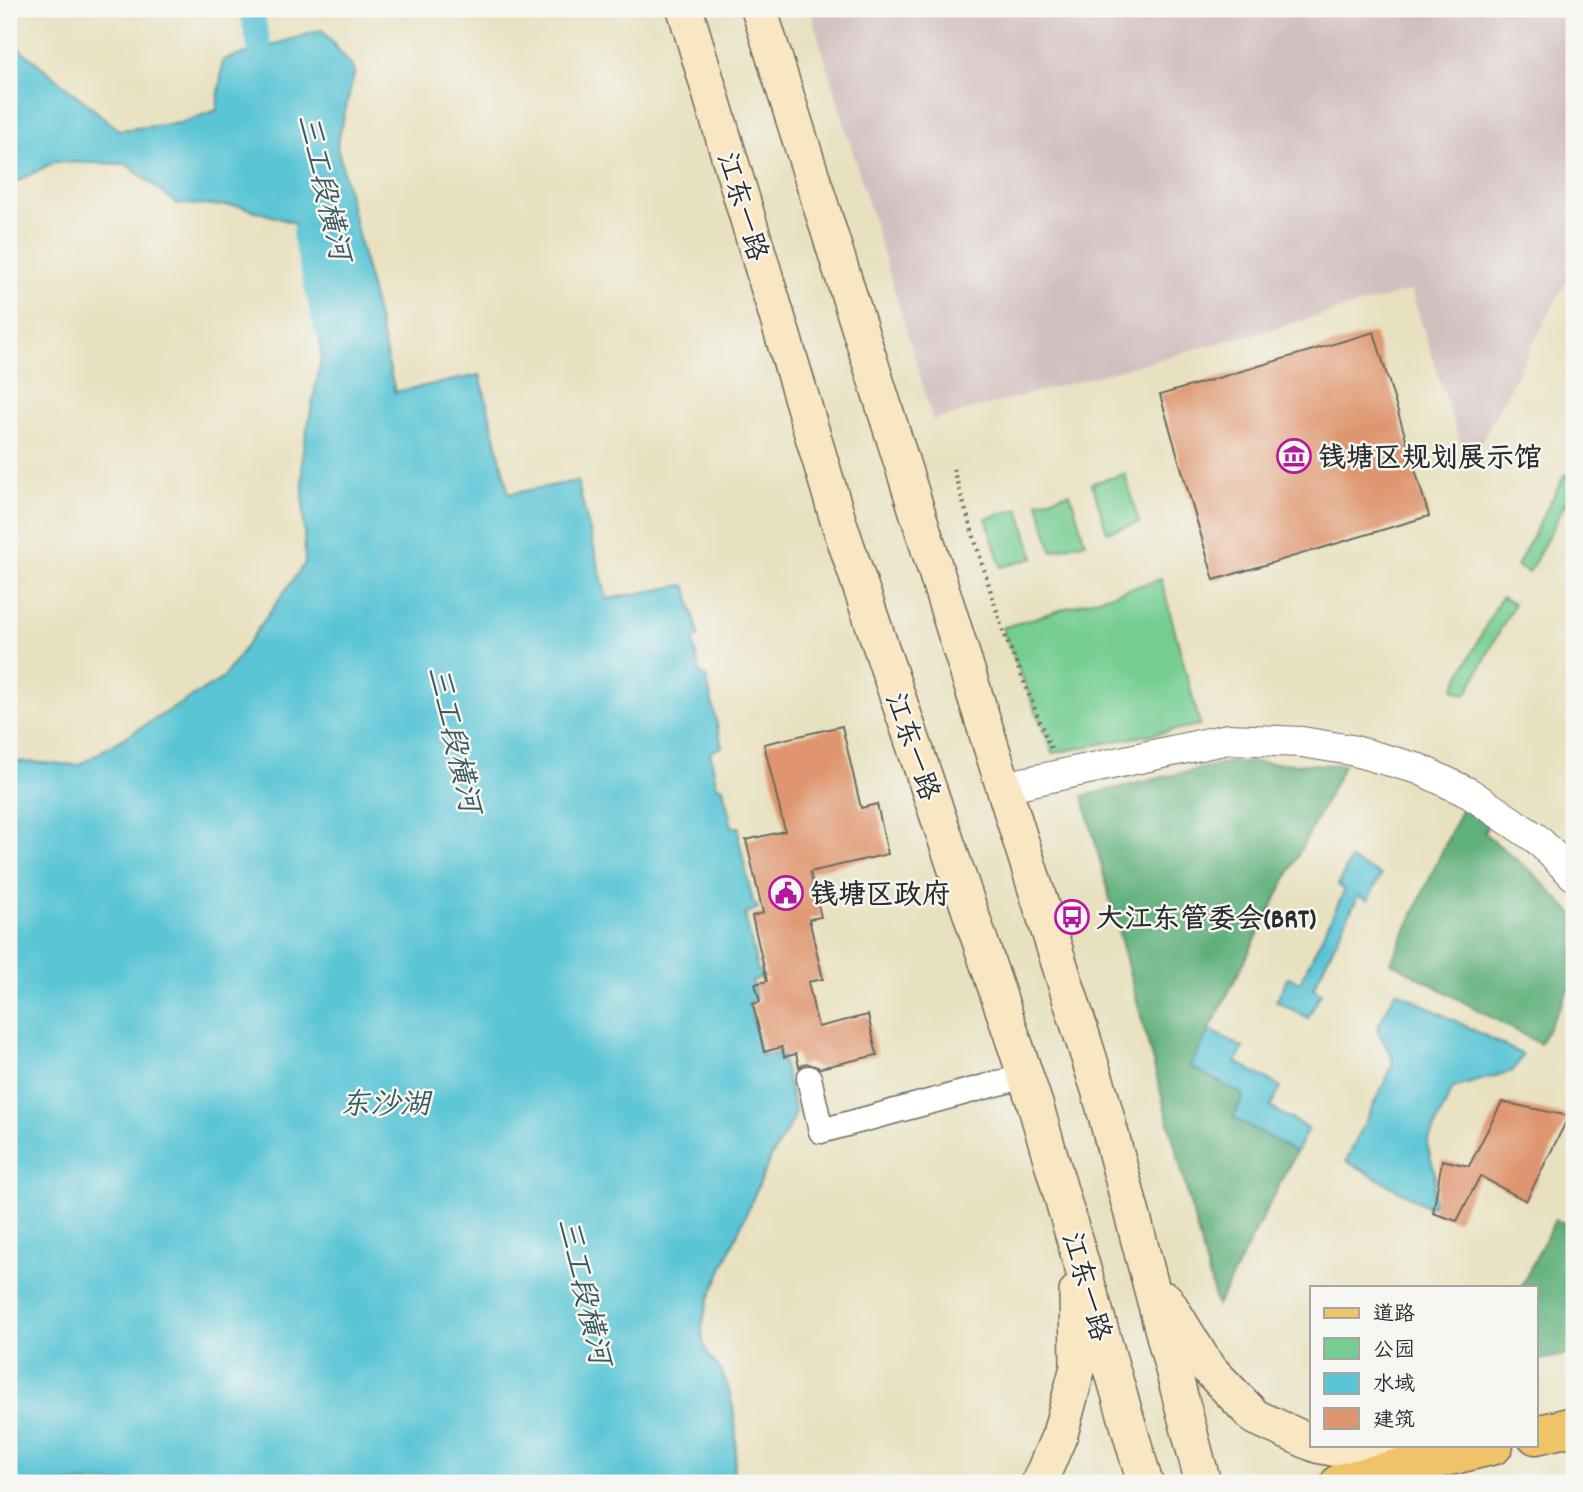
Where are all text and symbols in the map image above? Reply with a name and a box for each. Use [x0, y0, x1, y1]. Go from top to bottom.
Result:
water label: 三工段横河 [283, 110, 360, 271]
street label: 江东一路 [704, 148, 775, 267]
museum icon: 钱塘区规划展示馆 [1275, 437, 1313, 475]
place label: 钱塘区规划展示馆 [1318, 441, 1542, 481]
water label: 三工段横河 [413, 662, 490, 823]
street label: 江东一路 [872, 688, 946, 807]
public building icon: 钱塘区政府 [767, 874, 805, 912]
place label: 钱塘区政府 [810, 878, 950, 918]
bus stop icon: 大江东管委会(BRT) [1053, 898, 1091, 936]
place label: 大江东管委会(BRT) [1096, 902, 1316, 942]
water label: 东沙湖 [340, 1086, 433, 1129]
water label: 三工段横河 [543, 1214, 620, 1375]
street label: 江东一路 [1049, 1228, 1118, 1347]
legend [1310, 1286, 1538, 1446]
text: 道路 [1373, 1301, 1415, 1331]
text: 公园 [1373, 1337, 1415, 1367]
text: 水域 [1373, 1371, 1415, 1401]
text: 建筑 [1373, 1407, 1415, 1437]

